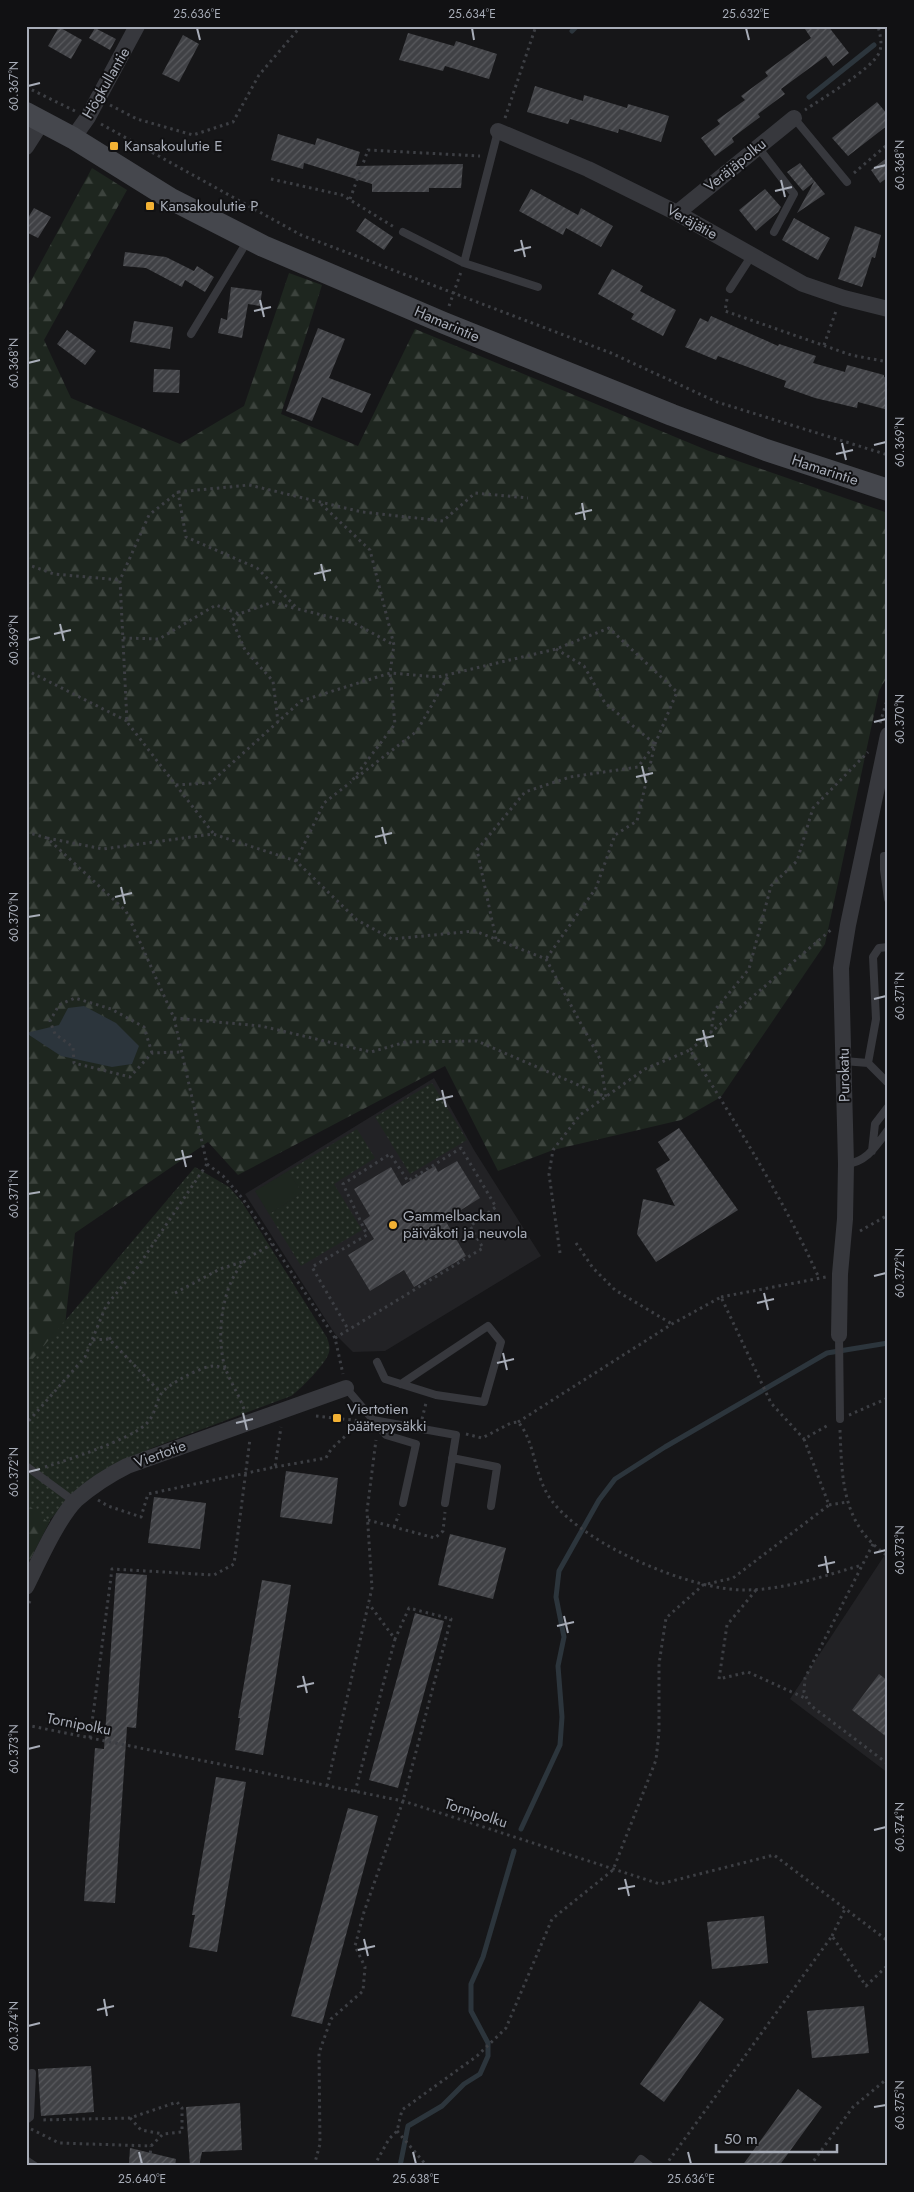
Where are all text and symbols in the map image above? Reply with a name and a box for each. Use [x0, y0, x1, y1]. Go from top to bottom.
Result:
text: 25.636°E [173, 5, 221, 23]
text: 25.634°E [448, 5, 496, 23]
text: 25.632°E [722, 5, 770, 23]
street label: Högkullantie [77, 43, 135, 123]
text: 60.367°N [5, 61, 23, 111]
street label: Veräjäpolku [699, 133, 771, 197]
place label: Kansakoulutie E [124, 135, 223, 157]
marker: Kansakoulutie E [108, 140, 120, 152]
text: 60.368°N [891, 140, 909, 190]
place label: Kansakoulutie P [160, 195, 259, 217]
street label: Veräjätie [663, 199, 722, 245]
marker: Kansakoulutie P [144, 200, 156, 212]
street label: Hamarintie [411, 300, 483, 348]
text: 60.368°N [5, 338, 23, 388]
text: 60.369°N [891, 417, 909, 467]
street label: Hamarintie [789, 449, 861, 491]
text: 60.369°N [5, 615, 23, 665]
text: 60.370°N [891, 694, 909, 744]
text: 60.370°N [5, 892, 23, 942]
text: 60.371°N [891, 972, 909, 1020]
street label: Purokatu [833, 1048, 855, 1102]
text: 60.371°N [5, 1170, 23, 1218]
place label: Gammelbackan päiväkoti ja neuvola [403, 1205, 527, 1244]
marker: Gammelbackan päiväkoti ja neuvola [387, 1219, 399, 1231]
text: 60.372°N [891, 1248, 909, 1298]
place label: Viertotien päätepysäkki [347, 1398, 427, 1437]
marker: Viertotien päätepysäkki [331, 1412, 343, 1424]
street label: Viertotie [131, 1434, 189, 1474]
text: 60.372°N [5, 1447, 23, 1497]
text: 60.373°N [891, 1525, 909, 1575]
street label: Tornipolku [45, 1707, 113, 1741]
text: 60.373°N [5, 1724, 23, 1774]
street label: Tornipolku [442, 1792, 510, 1834]
text: 60.374°N [891, 1802, 909, 1852]
text: 60.374°N [5, 2001, 23, 2051]
text: 60.375°N [891, 2080, 909, 2130]
scale bar [716, 2122, 838, 2154]
text: 50 m [724, 2128, 758, 2150]
text: 25.640°E [118, 2170, 166, 2188]
text: 25.638°E [392, 2170, 440, 2188]
text: 25.636°E [667, 2170, 715, 2188]

